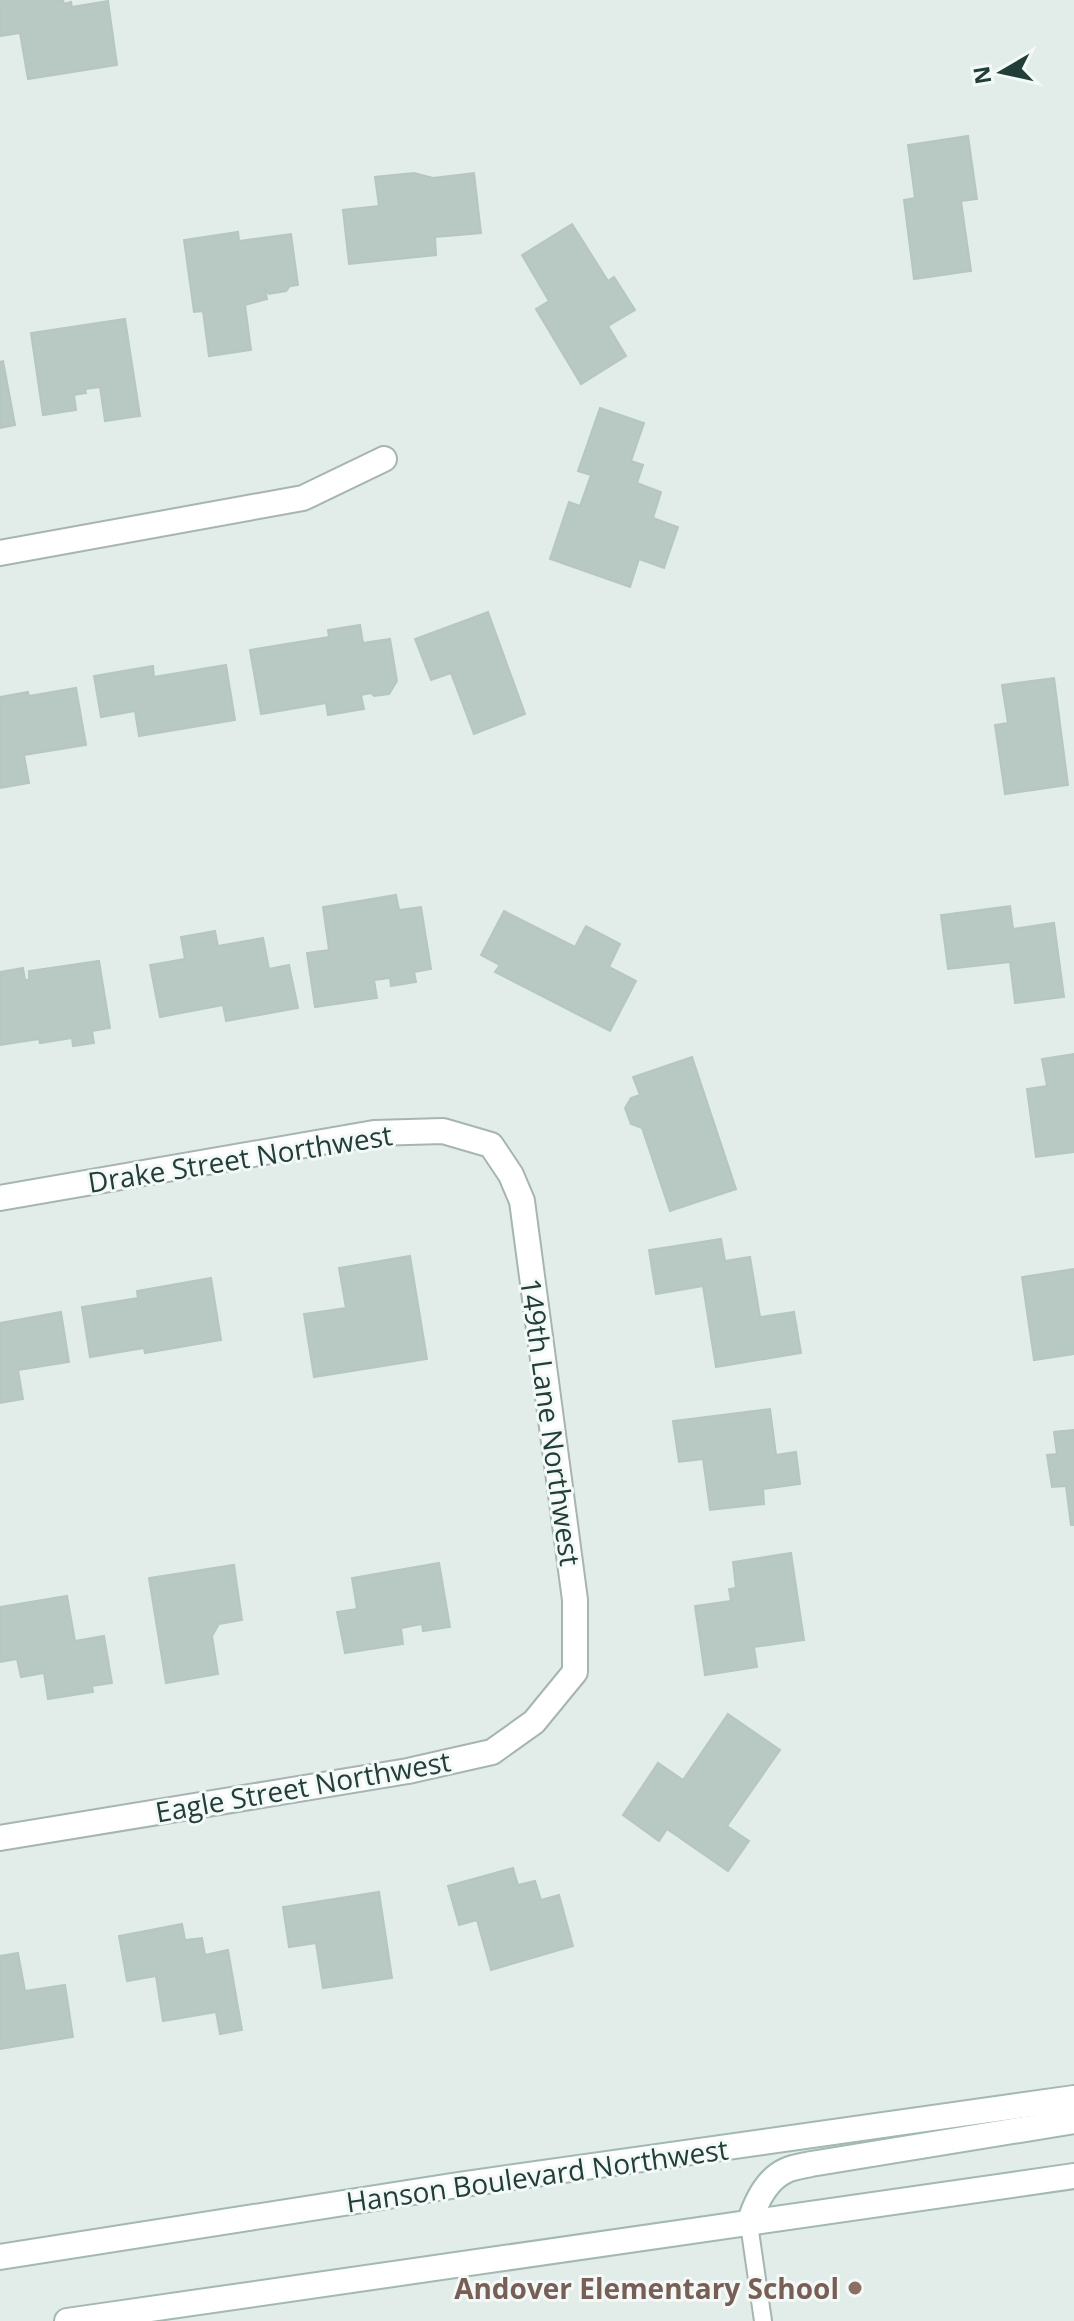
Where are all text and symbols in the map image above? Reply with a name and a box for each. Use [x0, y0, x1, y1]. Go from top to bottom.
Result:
north arrow [962, 32, 1042, 112]
text: N [965, 64, 997, 86]
street label: Drake Street Northwest [85, 1115, 395, 1201]
street label: 149th Lane Northwest [512, 1276, 590, 1568]
street label: Eagle Street Northwest [152, 1741, 454, 1831]
street label: Hanson Boulevard Northwest [343, 2129, 731, 2221]
place label: Andover Elementary School [454, 2269, 839, 2307]
marker: Andover Elementary School [846, 2279, 864, 2297]

